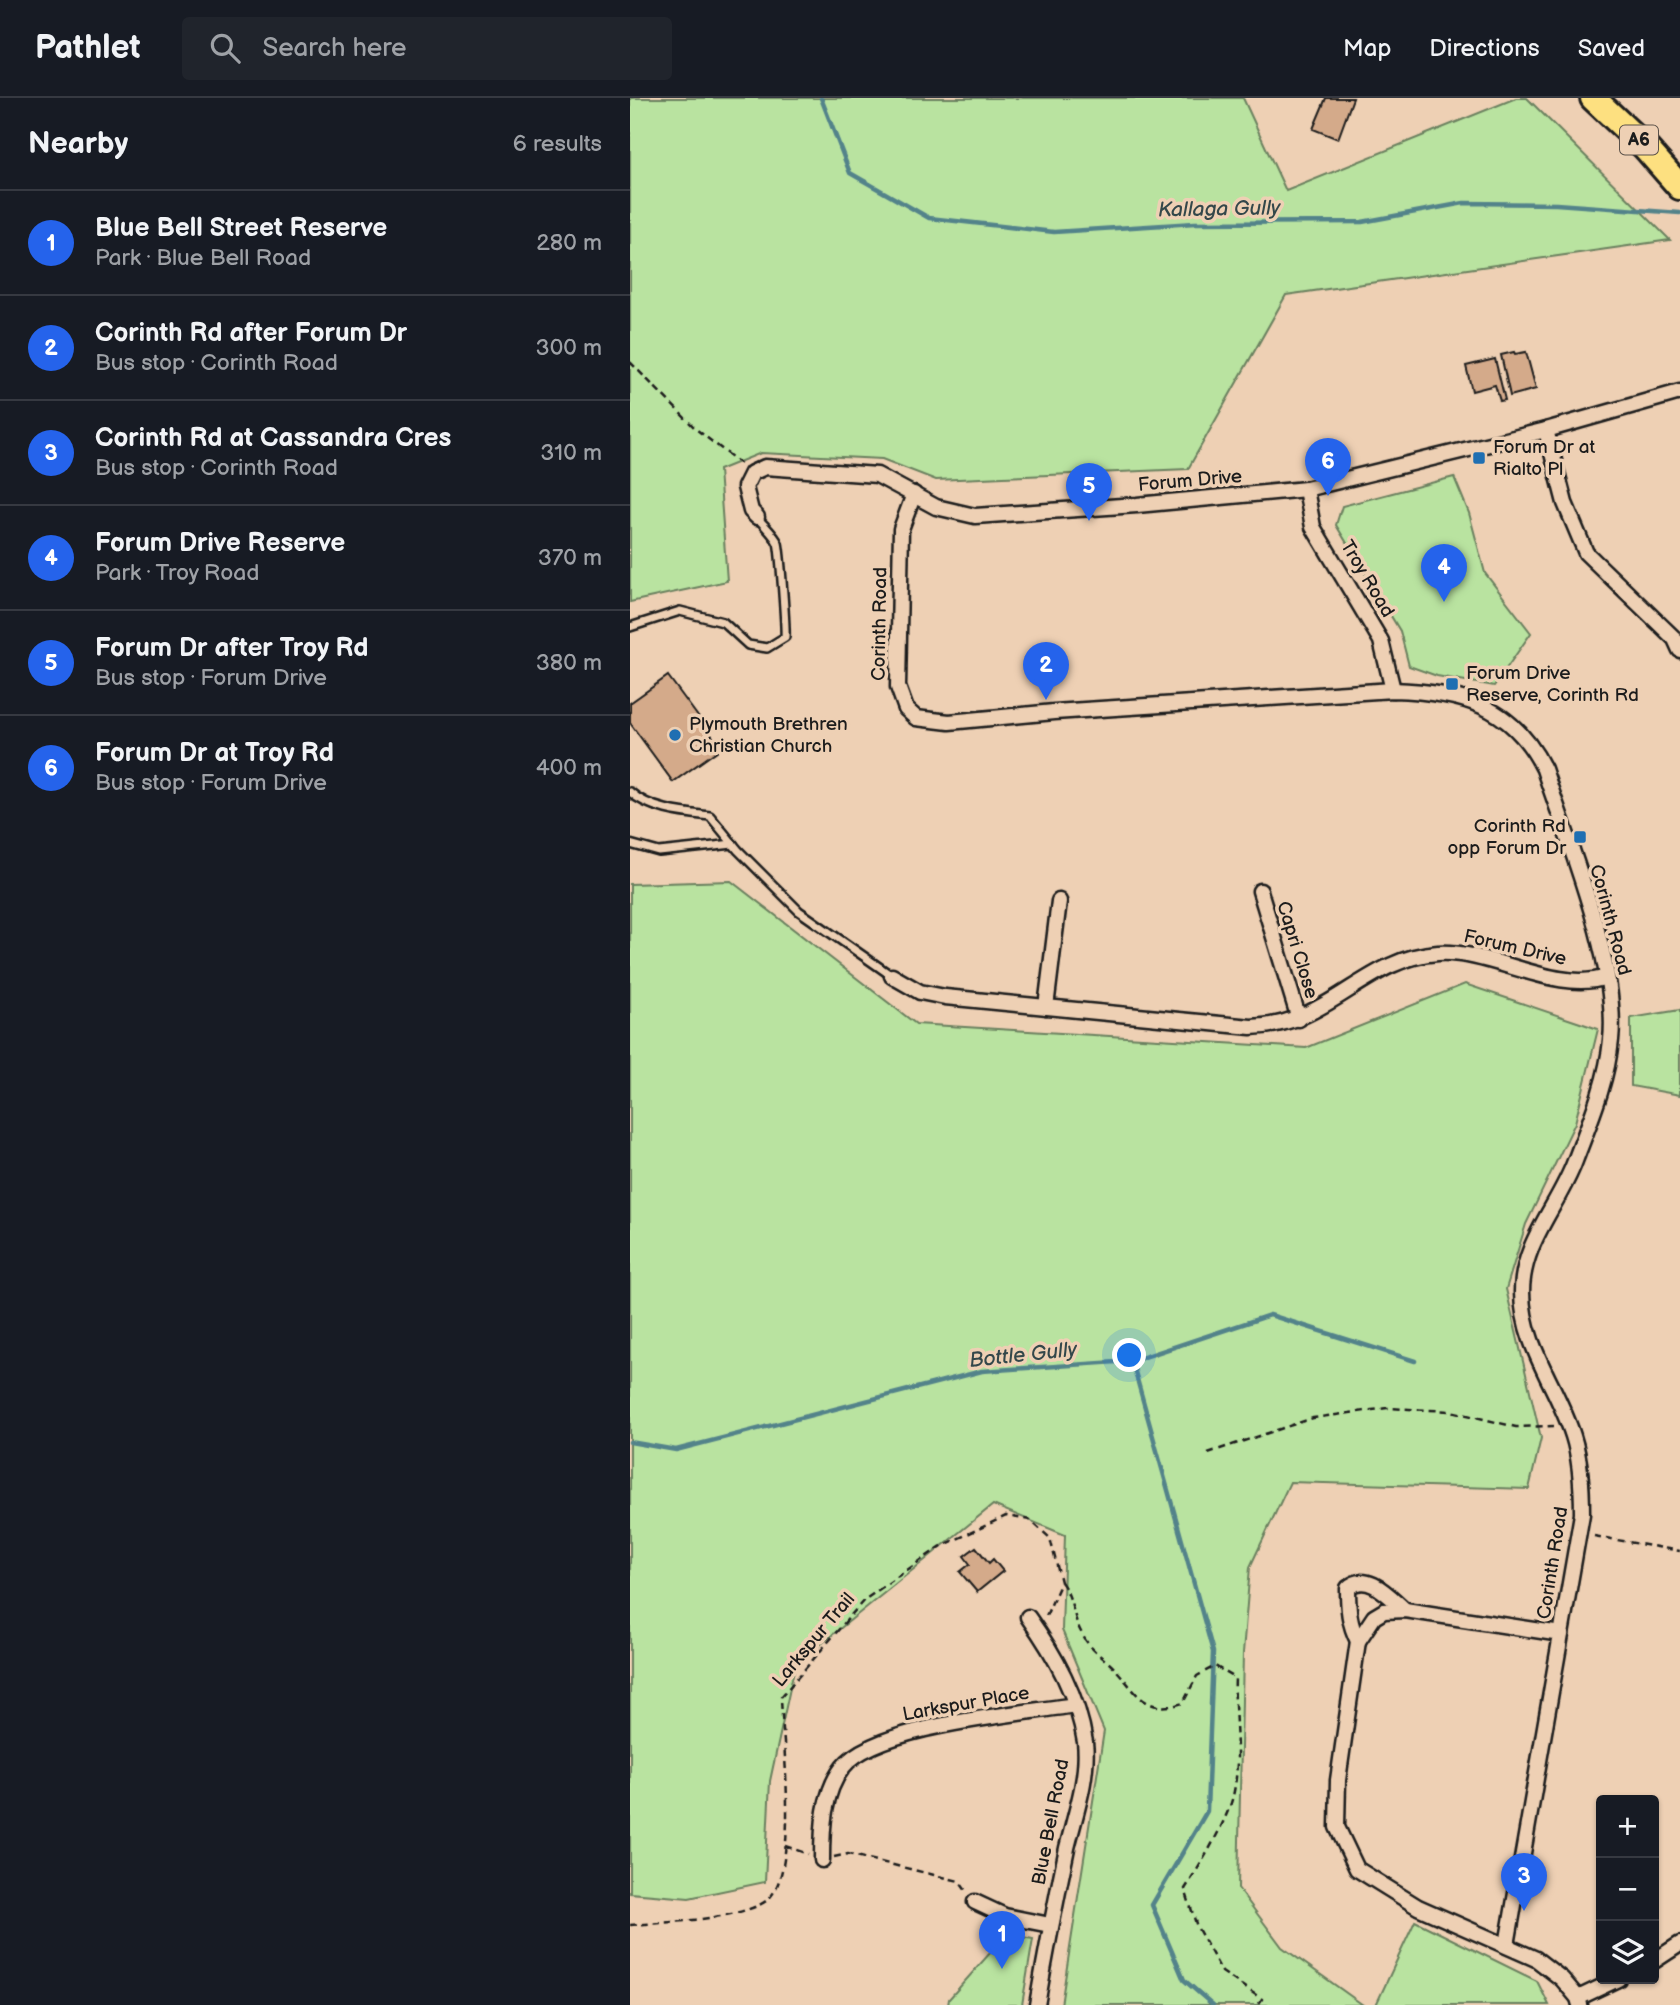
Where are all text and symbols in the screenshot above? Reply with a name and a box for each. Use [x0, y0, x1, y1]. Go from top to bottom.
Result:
search box [182, 17, 672, 80]
text: Pathlet [35, 28, 140, 68]
icon: search [206, 29, 244, 67]
text: Search here [262, 33, 406, 64]
text: Map [1343, 34, 1391, 63]
text: Directions [1429, 34, 1540, 63]
text: Saved [1578, 34, 1645, 63]
text: Nearby [28, 126, 128, 162]
road number: A6 [1620, 126, 1658, 154]
text: 6 results [513, 130, 602, 158]
water label: Kallaga Gully [1158, 195, 1281, 223]
text: Blue Bell Street Reserve [95, 213, 387, 244]
text: 1 [46, 229, 56, 257]
text: 280 m [536, 229, 602, 257]
text: Park · Blue Bell Road [95, 244, 311, 272]
text: Corinth Rd after Forum Dr [95, 318, 407, 349]
text: 2 [44, 334, 58, 362]
text: 300 m [536, 334, 602, 362]
text: Bus stop · Corinth Road [95, 349, 338, 377]
text: Corinth Rd at Cassandra Cres [95, 423, 451, 454]
place label: Forum Dr at Rialto Pl [1493, 436, 1595, 481]
pin: 6 [1305, 438, 1351, 496]
text: 3 [44, 439, 58, 467]
text: 310 m [540, 439, 602, 467]
marker: Forum Dr at Rialto Pl [1471, 450, 1487, 466]
text: Bus stop · Corinth Road [95, 454, 338, 482]
pin: 5 [1066, 463, 1112, 521]
street label: Forum Drive [1137, 465, 1243, 497]
text: Forum Drive Reserve [95, 528, 345, 559]
street label: Troy Road [1335, 536, 1399, 622]
text: 4 [44, 544, 58, 572]
text: 370 m [538, 544, 602, 572]
pin: 4 [1421, 544, 1467, 602]
text: Park · Troy Road [95, 559, 259, 587]
street label: Corinth Road [868, 567, 892, 681]
text: Forum Dr after Troy Rd [95, 633, 368, 664]
pin: 2 [1023, 642, 1069, 700]
text: 5 [44, 649, 58, 677]
text: 380 m [536, 649, 602, 677]
place label: Forum Drive Reserve, Corinth Rd [1466, 662, 1639, 707]
text: Bus stop · Forum Drive [95, 664, 327, 692]
marker: Forum Drive Reserve, Corinth Rd [1444, 676, 1460, 692]
place label: Plymouth Brethren Christian Church [689, 713, 848, 758]
marker: Plymouth Brethren Christian Church [667, 727, 683, 743]
text: Forum Dr at Troy Rd [95, 738, 334, 769]
text: 6 [44, 754, 58, 782]
text: 400 m [536, 754, 602, 782]
text: Bus stop · Forum Drive [95, 769, 327, 797]
place label: Corinth Rd opp Forum Dr [1447, 815, 1567, 860]
marker: Corinth Rd opp Forum Dr [1572, 829, 1588, 845]
street label: Corinth Road [1584, 862, 1636, 978]
street label: Capri Close [1271, 898, 1323, 1002]
street label: Forum Drive [1461, 925, 1569, 971]
water label: Bottle Gully [968, 1337, 1079, 1373]
your location [1112, 1338, 1146, 1372]
street label: Corinth Road [1533, 1505, 1573, 1621]
street label: Larkspur Trail [768, 1588, 860, 1692]
street label: Larkspur Place [901, 1682, 1031, 1726]
street label: Blue Bell Road [1027, 1757, 1075, 1887]
map controls [1596, 1795, 1659, 1984]
button: + [1596, 1795, 1659, 1858]
pin: 3 [1501, 1853, 1547, 1911]
button: − [1596, 1858, 1659, 1921]
pin: 1 [979, 1911, 1025, 1969]
button: layers [1596, 1921, 1659, 1984]

